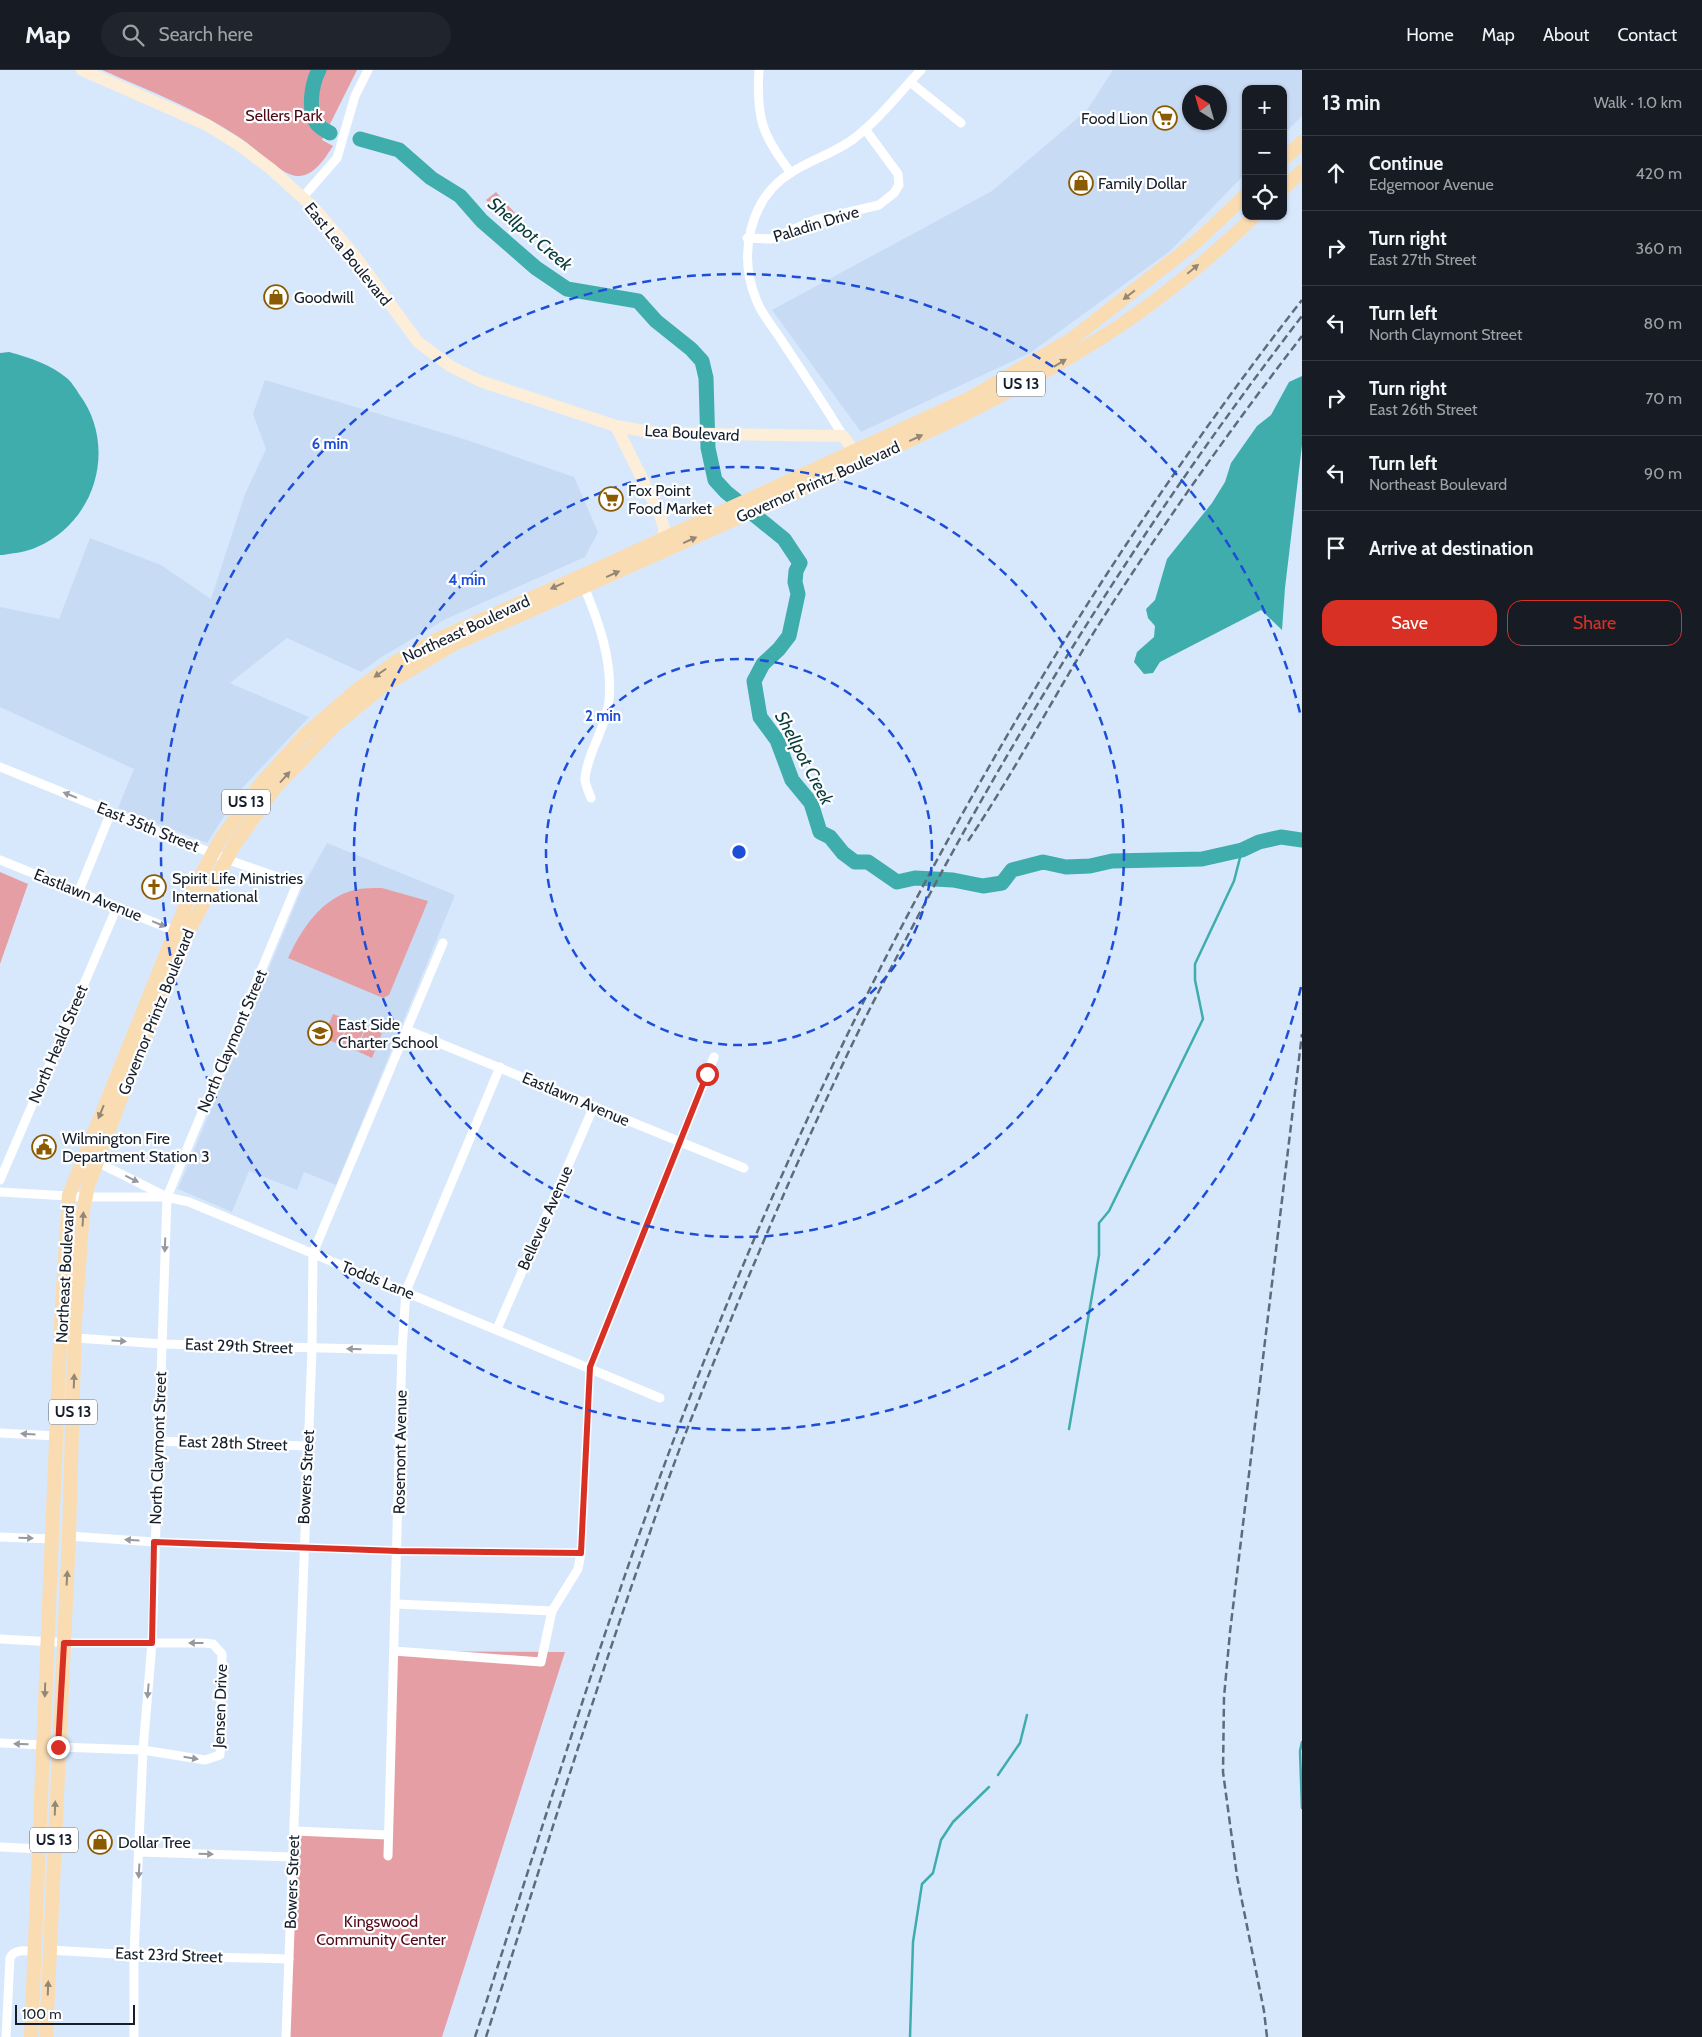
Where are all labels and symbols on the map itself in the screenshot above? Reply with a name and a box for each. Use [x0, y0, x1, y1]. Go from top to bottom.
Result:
north arrow [1182, 85, 1227, 130]
supermarket icon: Food Lion [1152, 105, 1178, 131]
park label: Sellers Park [245, 106, 323, 125]
place label: Food Lion [1081, 109, 1148, 128]
shop icon: Family Dollar [1068, 170, 1094, 196]
place label: Family Dollar [1098, 174, 1187, 193]
water label: Shellpot Creek [484, 193, 577, 276]
street label: East Lea Boulevard [301, 199, 395, 309]
street label: Paladin Drive [771, 202, 861, 246]
one-way arrow [1186, 263, 1198, 275]
shop icon: Goodwill [263, 284, 289, 310]
place label: Goodwill [294, 288, 354, 307]
one-way arrow [1122, 289, 1135, 300]
one-way arrow [1054, 358, 1067, 367]
road number: US 13 [997, 372, 1045, 396]
street label: Lea Boulevard [644, 421, 740, 445]
one-way arrow [909, 433, 923, 441]
text: 6 min [312, 435, 348, 453]
street label: Governor Printz Boulevard [733, 437, 903, 527]
place label: Fox Point Food Market [628, 481, 712, 518]
supermarket icon: Fox Point Food Market [598, 486, 624, 512]
one-way arrow [683, 535, 697, 543]
one-way arrow [606, 570, 620, 578]
text: 4 min [448, 571, 486, 589]
one-way arrow [550, 583, 564, 591]
street label: Northeast Boulevard [399, 591, 533, 667]
one-way arrow [373, 668, 387, 678]
text: 2 min [585, 707, 621, 725]
water label: Shellpot Creek [770, 707, 838, 810]
one-way arrow [279, 771, 291, 783]
road number: US 13 [222, 790, 270, 814]
one-way arrow [63, 791, 77, 799]
street label: East 35th Street [94, 798, 202, 856]
centre of rings [730, 843, 748, 861]
street label: Eastlawn Avenue [31, 865, 145, 925]
place label: Spirit Life Ministries International [172, 869, 304, 906]
church icon: Spirit Life Ministries International [141, 874, 167, 900]
one-way arrow [151, 921, 166, 928]
street label: Governor Printz Boulevard [114, 926, 198, 1098]
street label: North Claymont Street [193, 966, 271, 1115]
street label: North Heald Street [24, 981, 92, 1106]
place label: East Side Charter School [338, 1015, 438, 1052]
school or university icon: East Side Charter School [307, 1020, 333, 1046]
route start [696, 1063, 719, 1086]
street label: Eastlawn Avenue [520, 1068, 632, 1130]
one-way arrow [97, 1105, 105, 1120]
place label: Wilmington Fire Department Station 3 [62, 1129, 210, 1166]
public building icon: Wilmington Fire Department Station 3 [31, 1134, 57, 1160]
street label: Bellevue Avenue [514, 1163, 576, 1273]
one-way arrow [125, 1176, 139, 1184]
street label: Northeast Boulevard [52, 1204, 78, 1344]
one-way arrow [79, 1211, 87, 1227]
one-way arrow [161, 1237, 169, 1253]
street label: Todds Lane [339, 1257, 417, 1303]
street label: East 29th Street [184, 1335, 294, 1357]
one-way arrow [111, 1337, 127, 1345]
one-way arrow [345, 1345, 361, 1353]
street label: North Claymont Street [146, 1370, 170, 1525]
one-way arrow [71, 1373, 79, 1389]
street label: Rosemont Avenue [389, 1390, 411, 1514]
road number: US 13 [49, 1400, 97, 1424]
street label: Bowers Street [294, 1429, 318, 1525]
one-way arrow [20, 1430, 36, 1438]
street label: East 28th Street [178, 1432, 288, 1454]
one-way arrow [18, 1534, 34, 1542]
one-way arrow [123, 1536, 139, 1544]
one-way arrow [63, 1570, 71, 1586]
one-way arrow [187, 1639, 203, 1647]
street label: Jensen Drive [209, 1664, 231, 1749]
one-way arrow [41, 1682, 49, 1698]
one-way arrow [143, 1684, 151, 1700]
route end [47, 1736, 70, 1759]
one-way arrow [13, 1739, 29, 1747]
one-way arrow [183, 1754, 199, 1762]
one-way arrow [51, 1800, 59, 1816]
road number: US 13 [30, 1828, 78, 1852]
shop icon: Dollar Tree [87, 1829, 113, 1855]
place label: Dollar Tree [118, 1833, 191, 1852]
street label: Bowers Street [281, 1834, 303, 1929]
one-way arrow [198, 1850, 214, 1858]
one-way arrow [134, 1863, 142, 1879]
park label: Kingswood Community Center [316, 1912, 447, 1949]
street label: East 23rd Street [115, 1944, 224, 1966]
one-way arrow [44, 1980, 52, 1996]
scale bar [15, 2002, 135, 2025]

